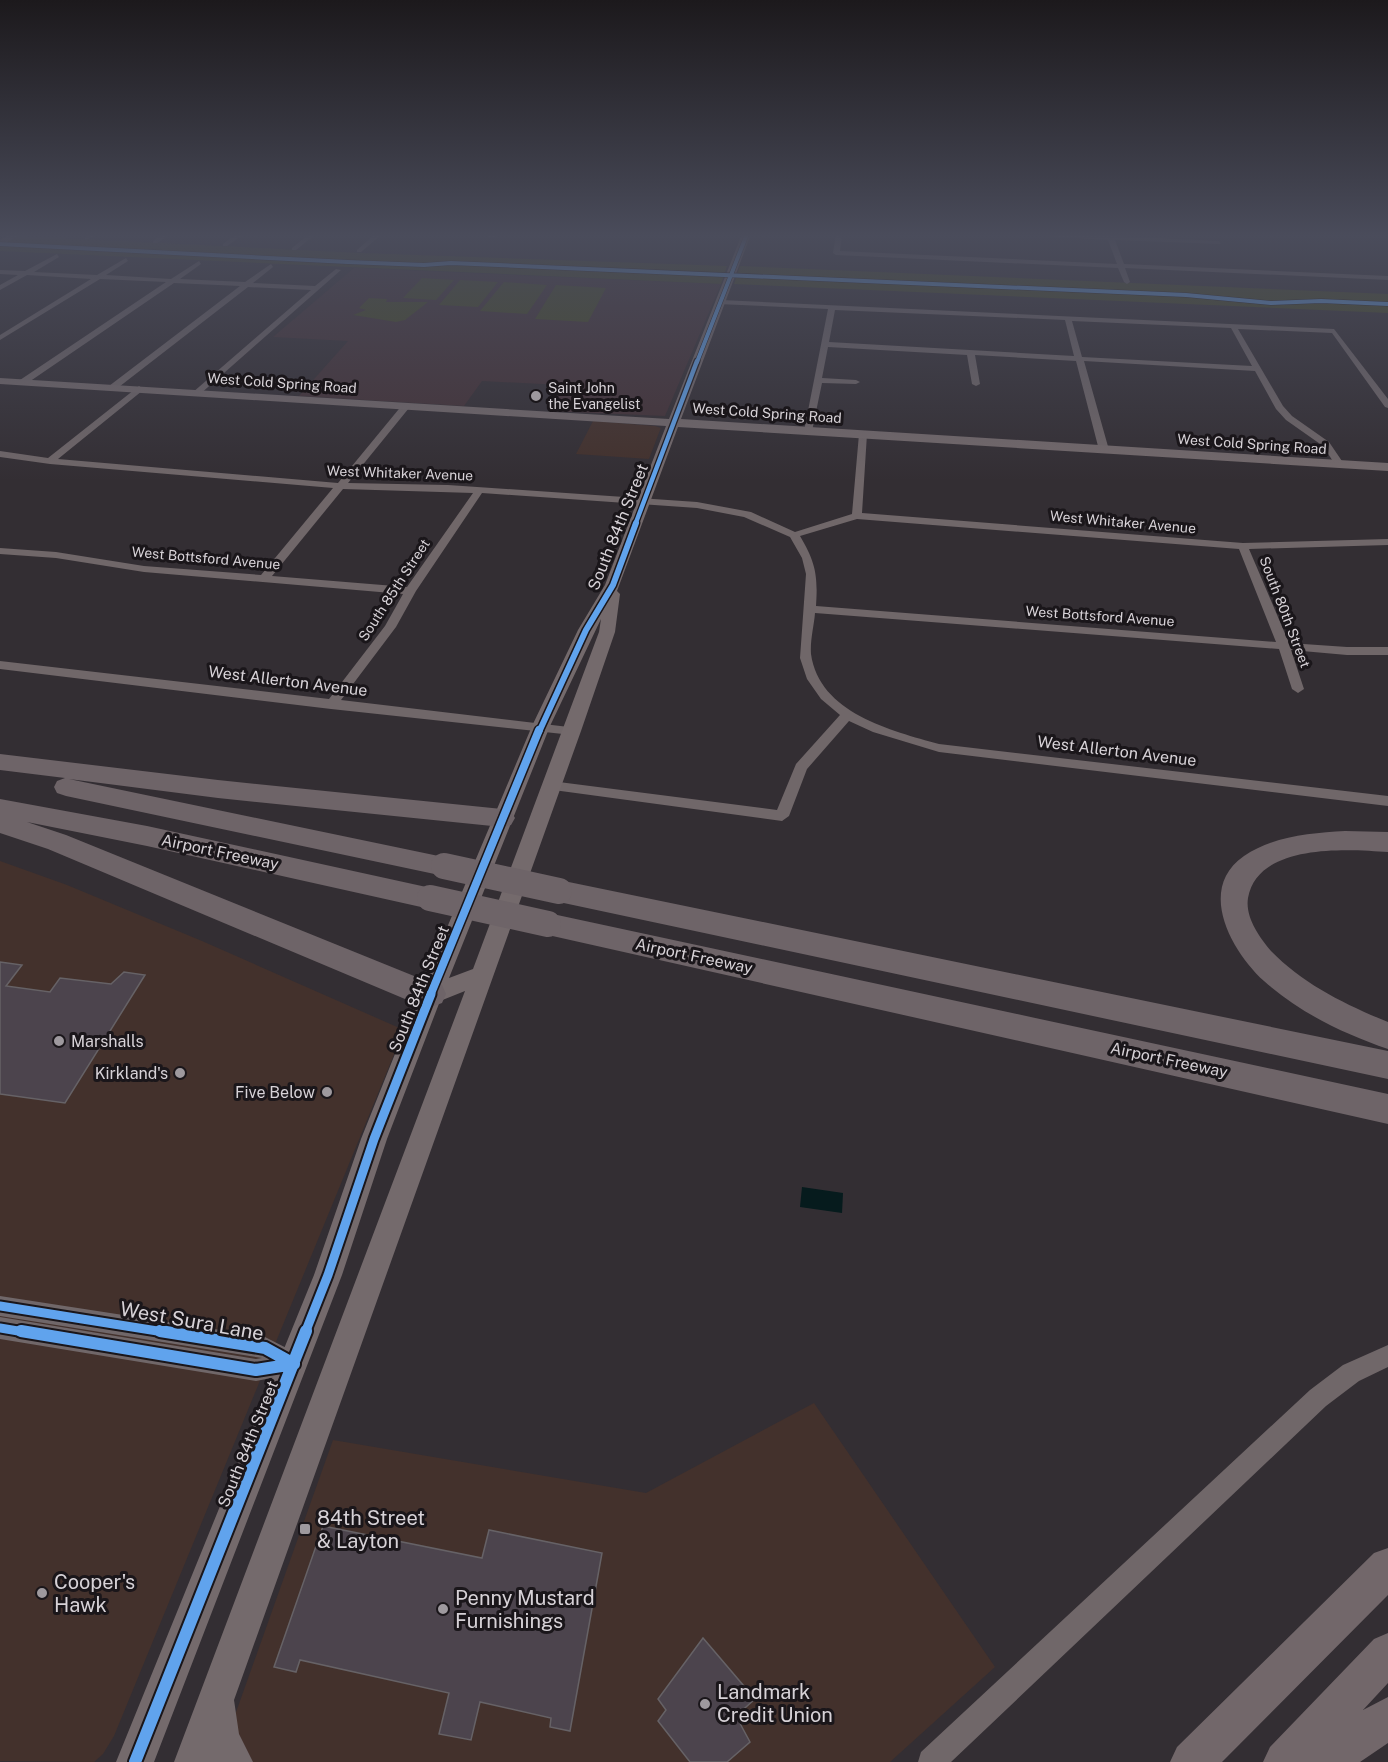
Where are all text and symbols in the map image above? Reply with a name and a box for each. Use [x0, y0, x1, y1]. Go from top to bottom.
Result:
street label: West Cold Spring Road [207, 370, 357, 396]
place label: Saint John the Evangelist [548, 380, 640, 412]
marker: Saint John the Evangelist [529, 389, 543, 403]
street label: West Cold Spring Road [692, 400, 842, 426]
street label: West Cold Spring Road [1177, 431, 1327, 457]
street label: South 84th Street [584, 461, 652, 593]
street label: West Whitaker Avenue [327, 462, 474, 484]
street label: West Whitaker Avenue [1049, 508, 1197, 536]
street label: South 85th Street [355, 536, 433, 644]
street label: West Bottsford Avenue [131, 544, 281, 572]
street label: South 80th Street [1256, 554, 1314, 670]
street label: West Bottsford Avenue [1025, 603, 1175, 629]
street label: West Allerton Avenue [207, 662, 369, 700]
street label: West Allerton Avenue [1036, 732, 1198, 770]
street label: Airport Freeway [160, 830, 281, 874]
street label: South 84th Street [385, 923, 453, 1055]
street label: Airport Freeway [634, 934, 755, 978]
place label: Marshalls [71, 1032, 144, 1051]
marker: Marshalls [52, 1034, 66, 1048]
street label: Airport Freeway [1109, 1038, 1230, 1082]
place label: Kirkland's [95, 1064, 168, 1083]
marker: Kirkland's [173, 1066, 187, 1080]
place label: Five Below [235, 1083, 316, 1102]
marker: Five Below [320, 1085, 334, 1099]
street label: West Sura Lane [118, 1297, 266, 1345]
street label: South 84th Street [214, 1378, 282, 1510]
place label: 84th Street & Layton [317, 1506, 425, 1553]
marker: 84th Street & Layton [298, 1522, 312, 1536]
place label: Cooper's Hawk [54, 1570, 135, 1617]
marker: Cooper's Hawk [35, 1586, 49, 1600]
place label: Penny Mustard Furnishings [455, 1586, 595, 1633]
marker: Penny Mustard Furnishings [436, 1602, 450, 1616]
place label: Landmark Credit Union [717, 1680, 833, 1727]
marker: Landmark Credit Union [698, 1697, 712, 1711]

